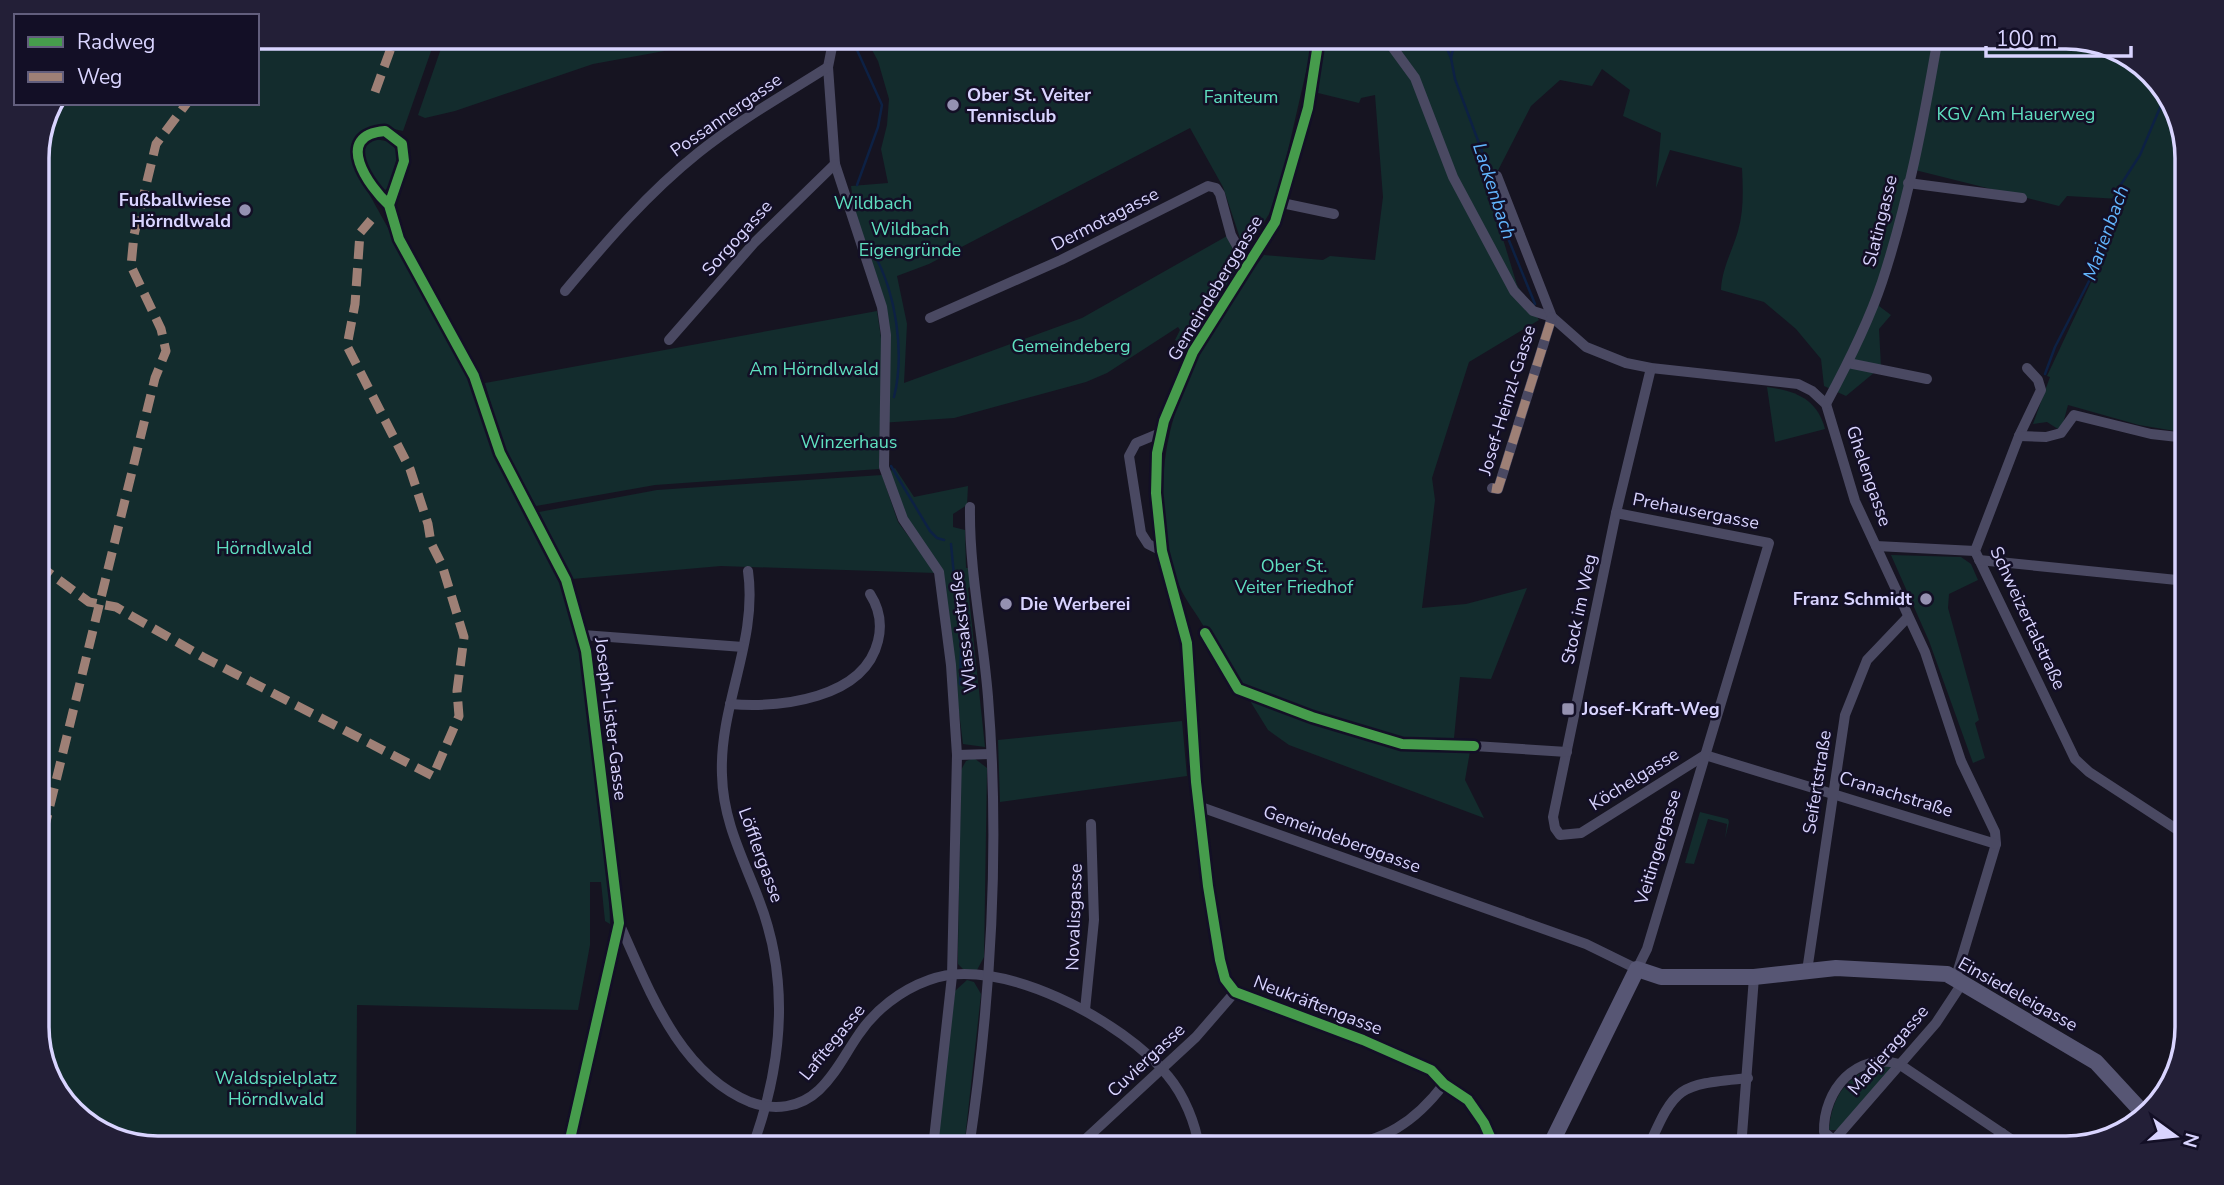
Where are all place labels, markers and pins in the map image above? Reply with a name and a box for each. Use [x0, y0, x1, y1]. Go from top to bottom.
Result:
place label: Ober St. Veiter Tennisclub [967, 83, 1091, 128]
marker: Ober St. Veiter Tennisclub [945, 97, 961, 113]
place label: Fußballwiese Hörndlwald [119, 188, 231, 233]
marker: Fußballwiese Hörndlwald [237, 202, 253, 218]
place label: Franz Schmidt [1793, 587, 1912, 611]
marker: Franz Schmidt [1918, 591, 1934, 607]
place label: Die Werberei [1020, 592, 1130, 616]
marker: Die Werberei [998, 596, 1014, 612]
place label: Josef-Kraft-Weg [1581, 697, 1720, 721]
marker: Josef-Kraft-Weg [1560, 701, 1576, 717]

